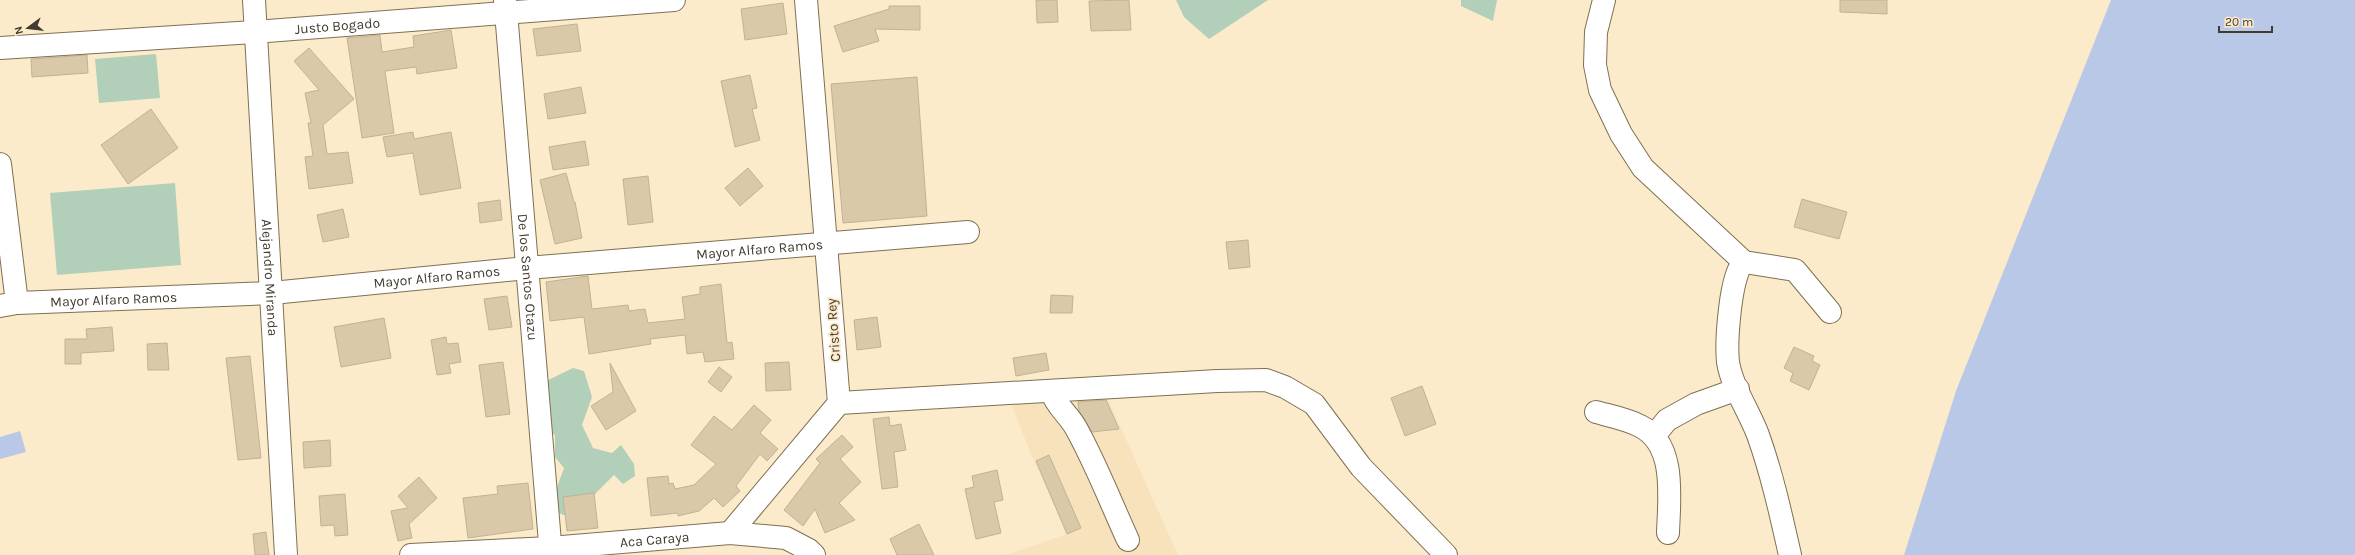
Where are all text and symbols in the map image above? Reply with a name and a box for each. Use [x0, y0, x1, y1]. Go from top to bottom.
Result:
north arrow [8, 8, 48, 48]
scale bar [2219, 8, 2272, 34]
street label: Justo Bogado [294, 14, 381, 38]
text: 20 m [2225, 15, 2253, 29]
text: N [12, 25, 26, 36]
street label: De los Santos Otazu [514, 213, 541, 341]
street label: Alejandro Miranda [258, 218, 281, 337]
street label: Mayor Alfaro Ramos [696, 236, 824, 263]
street label: Mayor Alfaro Ramos [373, 263, 501, 292]
street label: Mayor Alfaro Ramos [50, 289, 178, 311]
street label: Cristo Rey [823, 297, 844, 362]
street label: Aca Caraya [619, 528, 690, 551]

